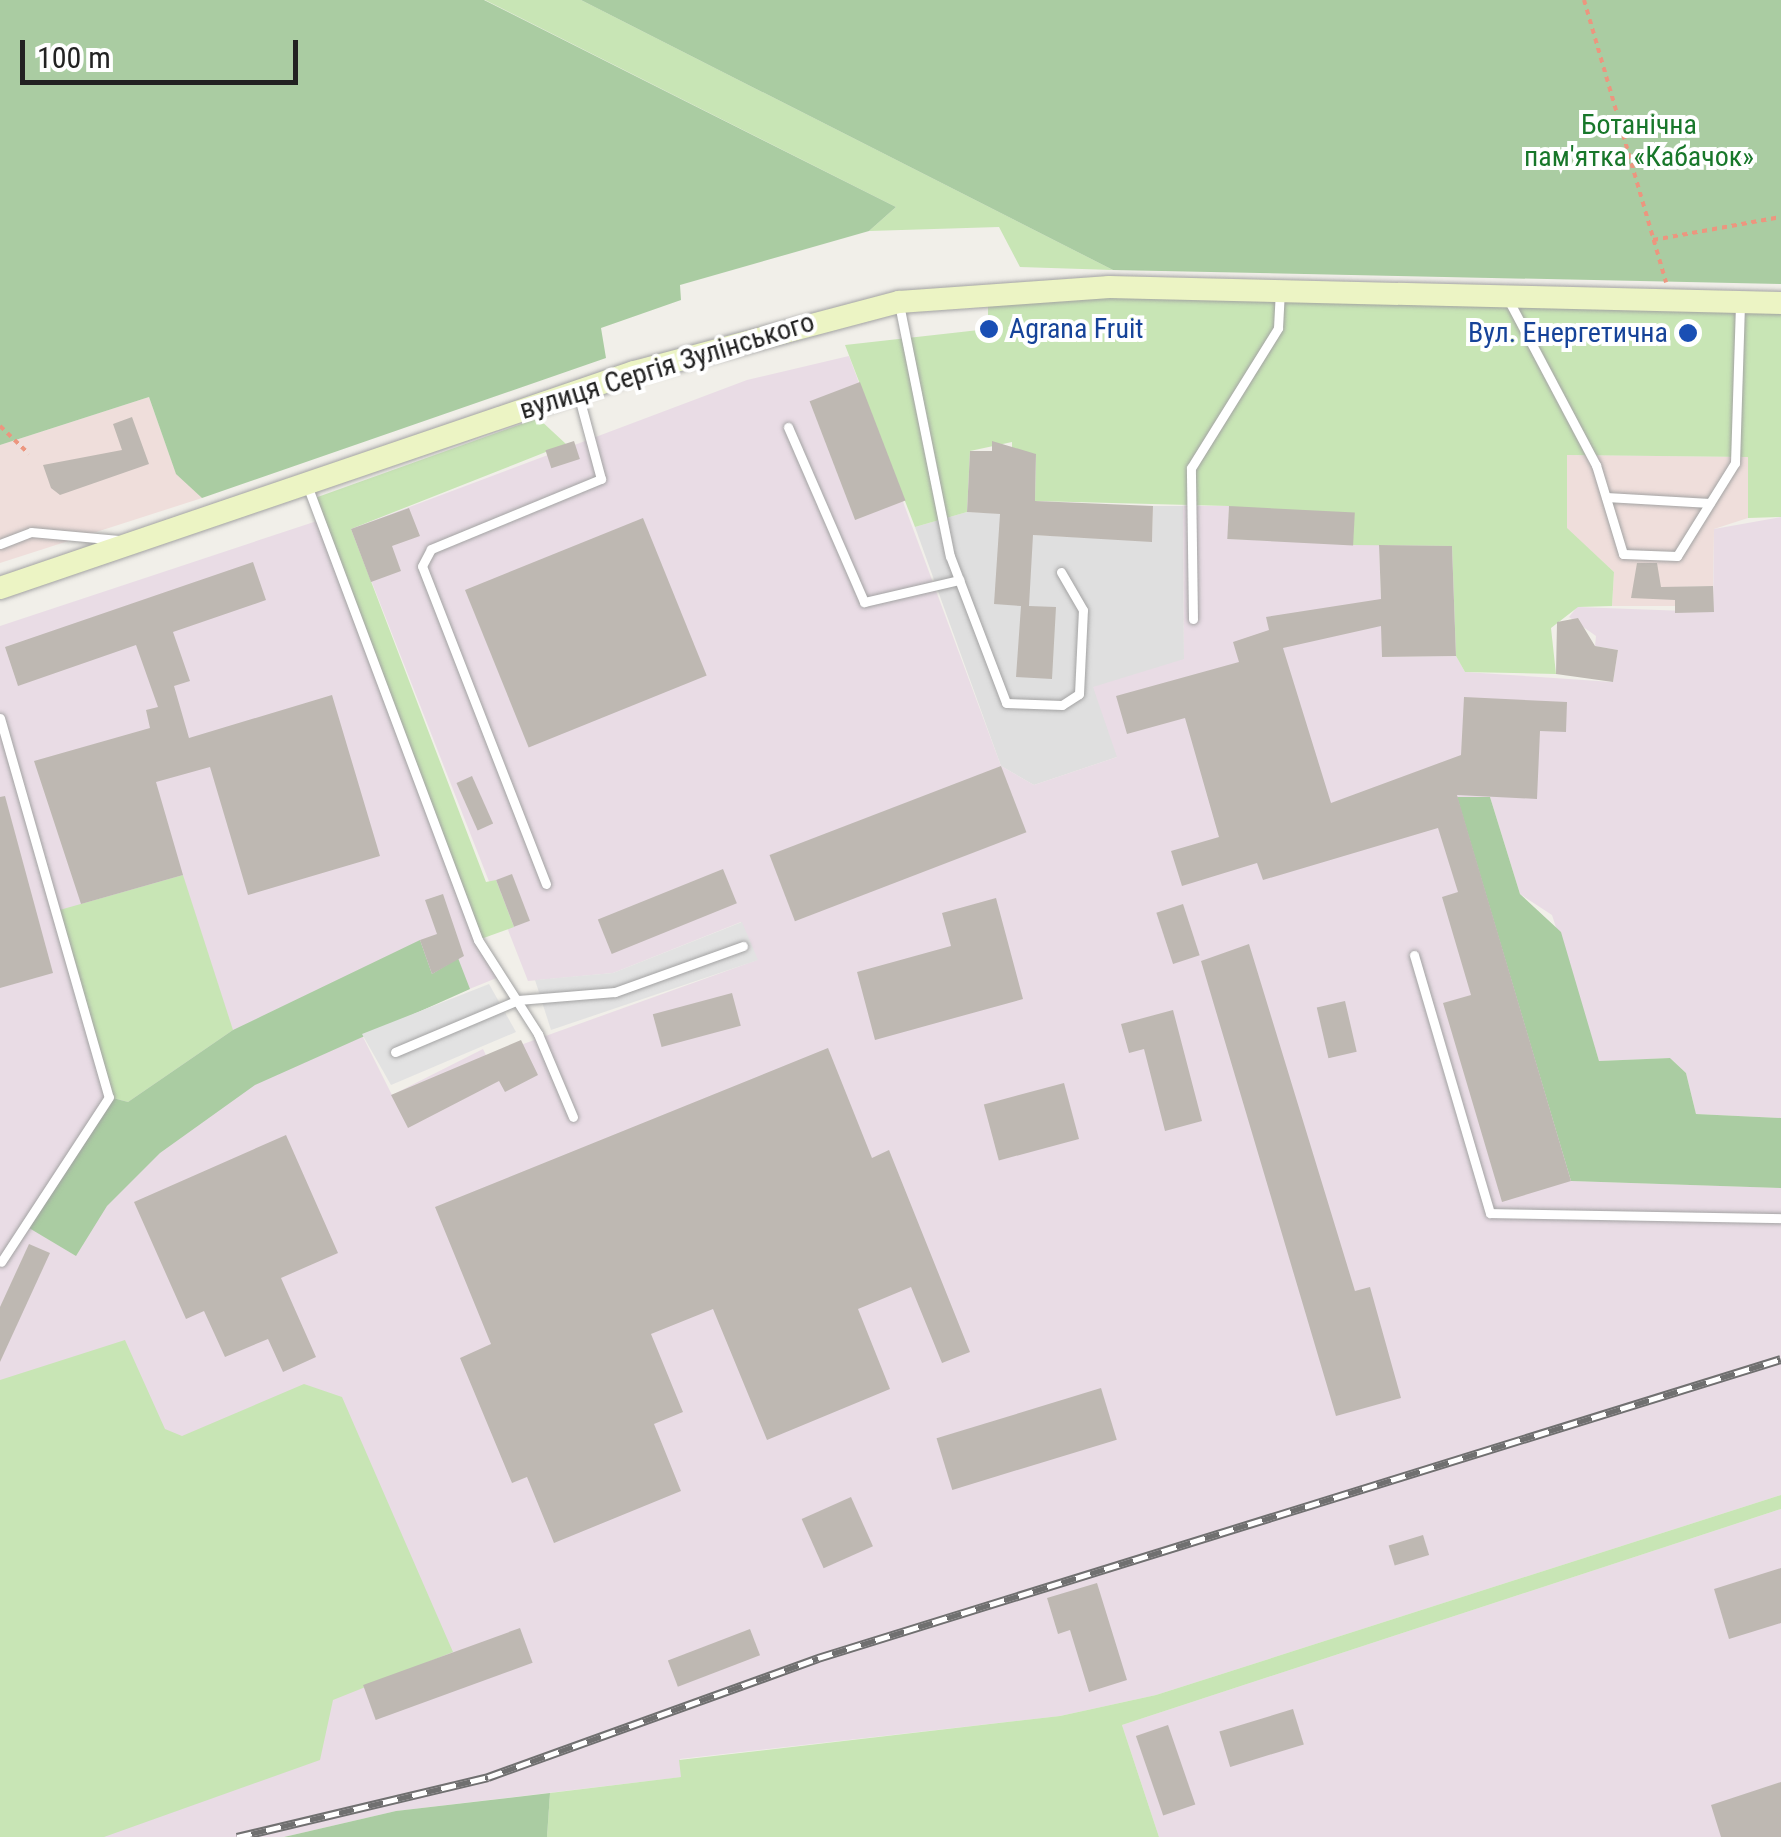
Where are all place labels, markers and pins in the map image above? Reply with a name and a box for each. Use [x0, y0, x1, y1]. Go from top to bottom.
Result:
place label: Agrana Fruit [1009, 312, 1144, 346]
place label: Вул. Енергетична [1468, 316, 1668, 350]
marker: Agrana Fruit [978, 318, 1000, 340]
marker: Вул. Енергетична [1677, 322, 1699, 344]

